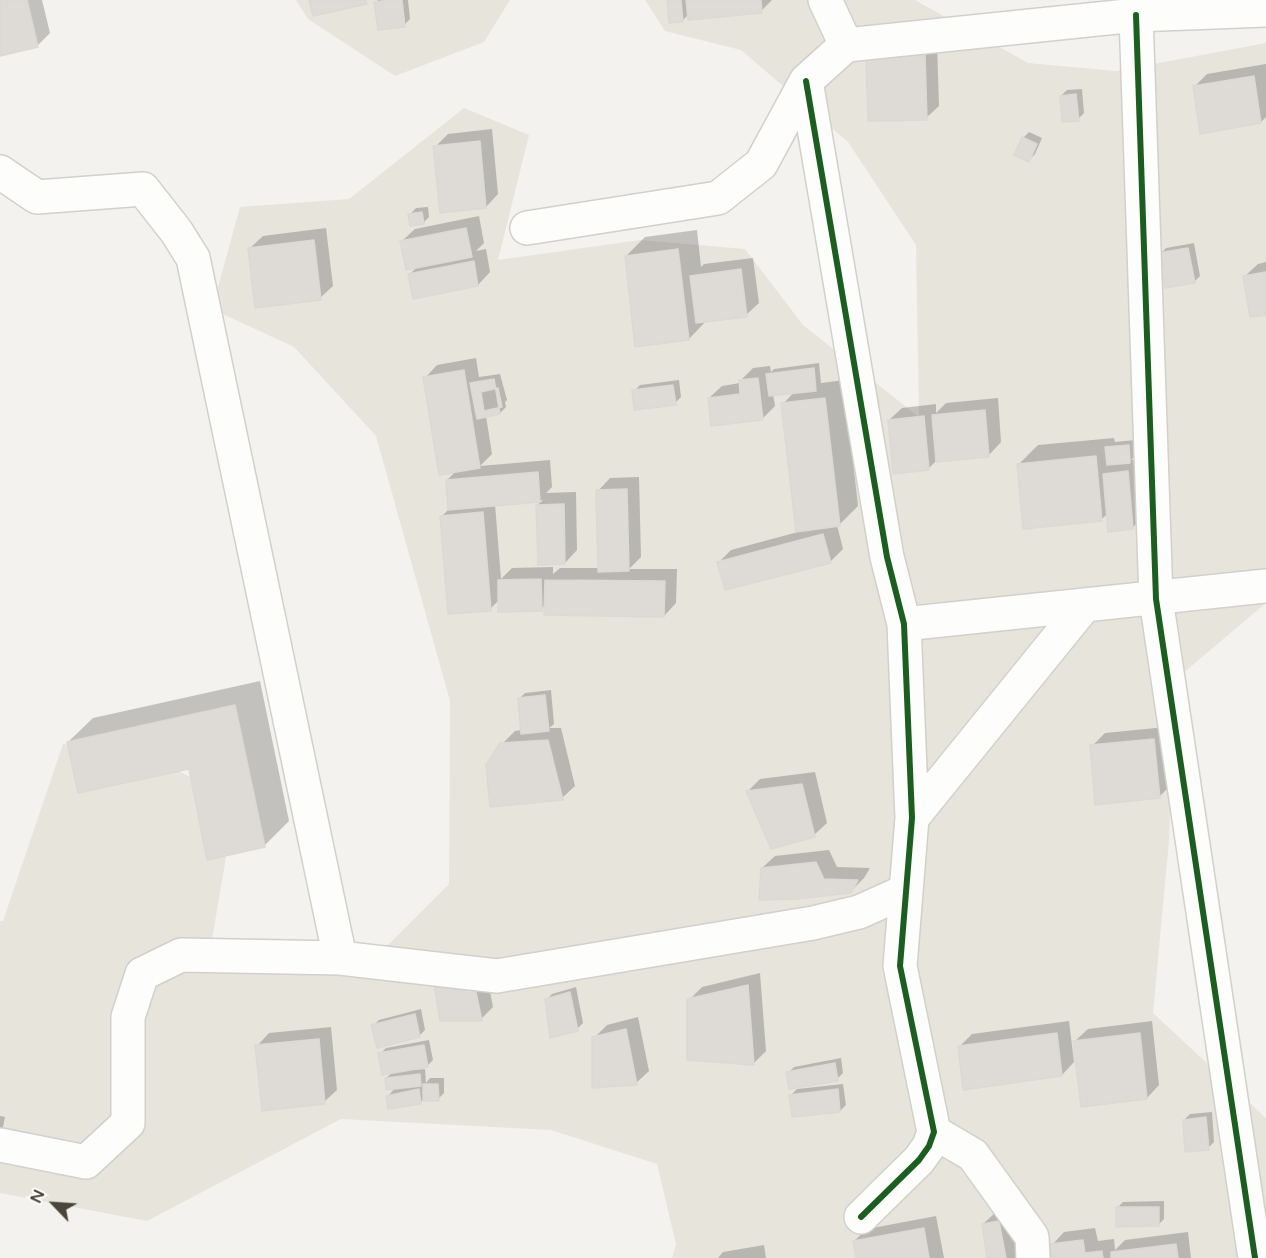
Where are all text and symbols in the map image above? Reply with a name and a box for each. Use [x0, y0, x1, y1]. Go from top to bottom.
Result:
north arrow [24, 1174, 84, 1234]
text: N [26, 1186, 49, 1206]

